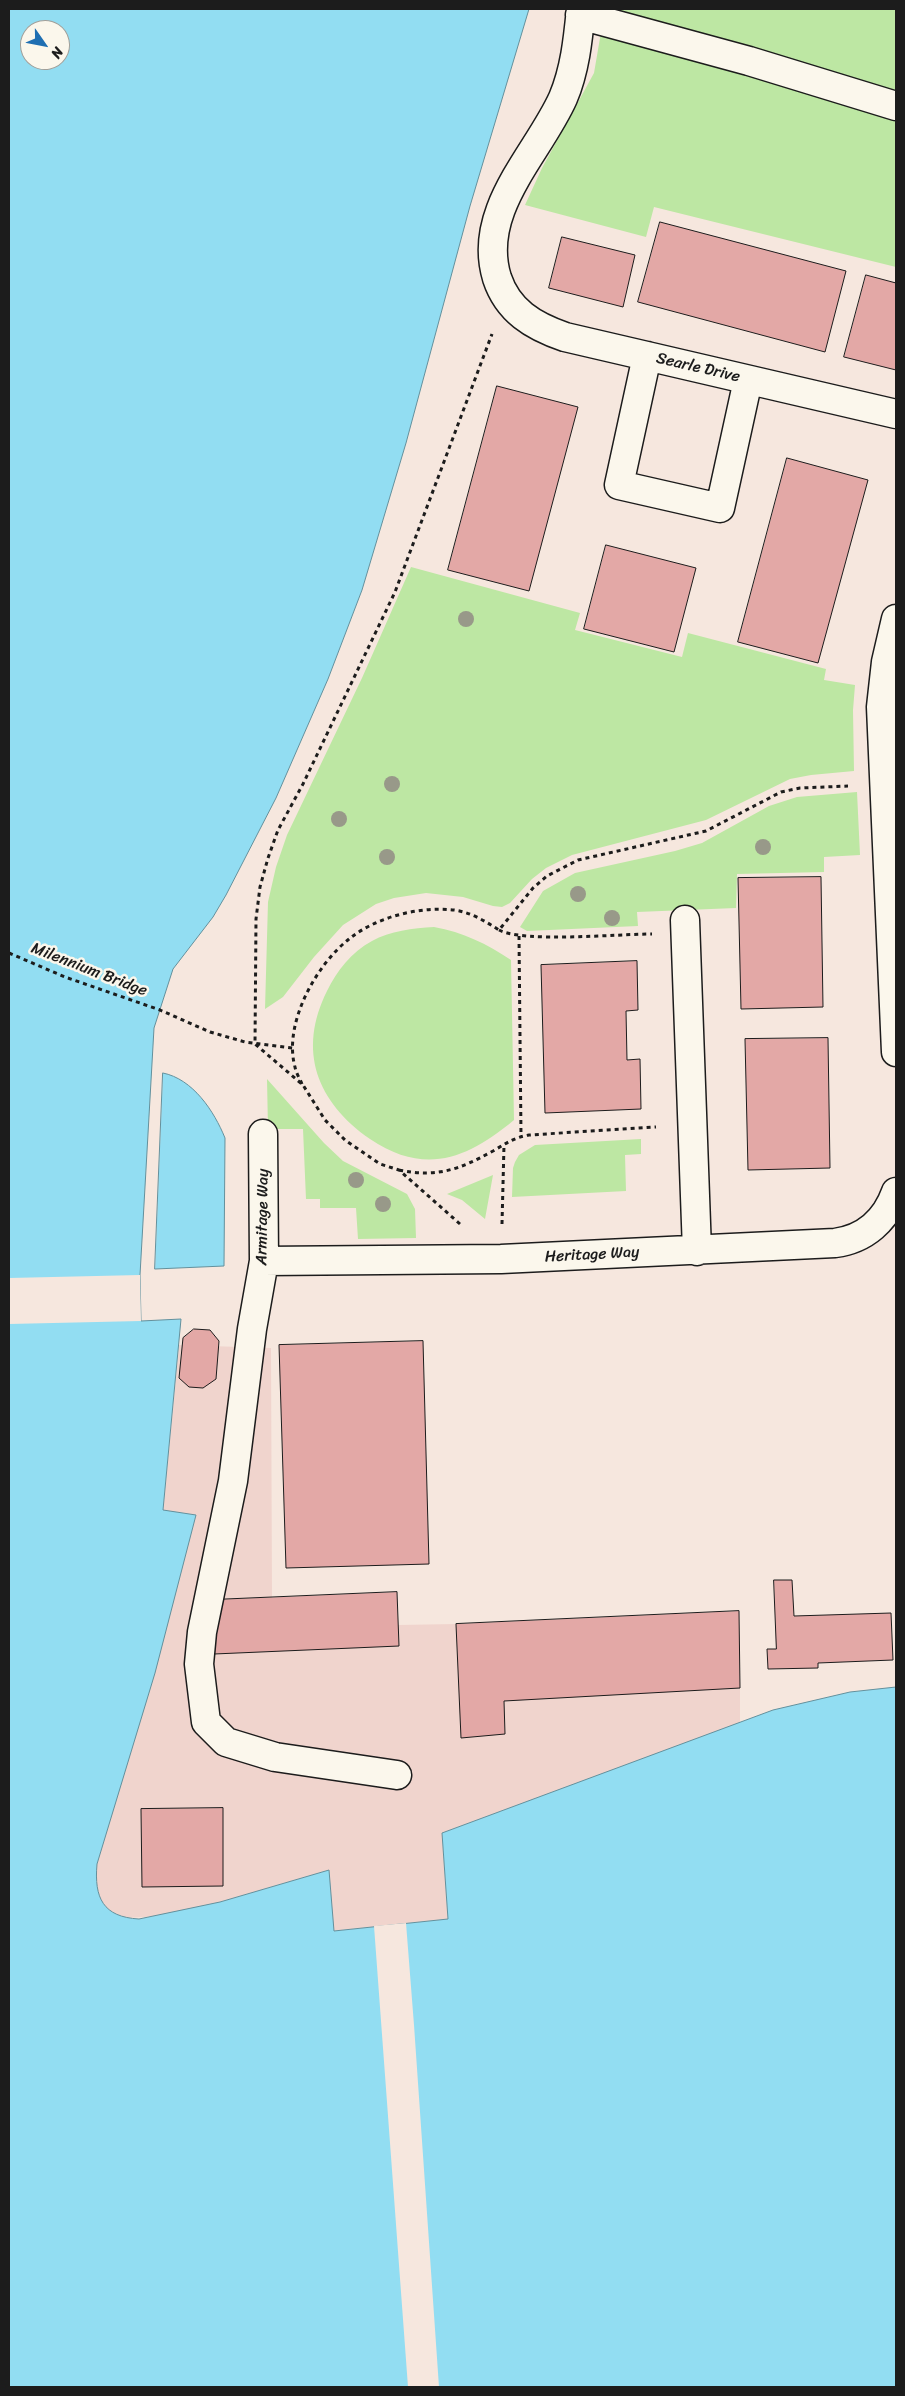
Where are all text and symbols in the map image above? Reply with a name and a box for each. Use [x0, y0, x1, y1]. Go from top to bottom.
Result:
north arrow [20, 20, 70, 70]
text: N [44, 42, 70, 64]
street label: Searle Drive [654, 349, 742, 387]
street label: Milennium Bridge [28, 939, 150, 1001]
street label: Armitage Way [253, 1168, 273, 1266]
street label: Heritage Way [544, 1243, 640, 1267]

